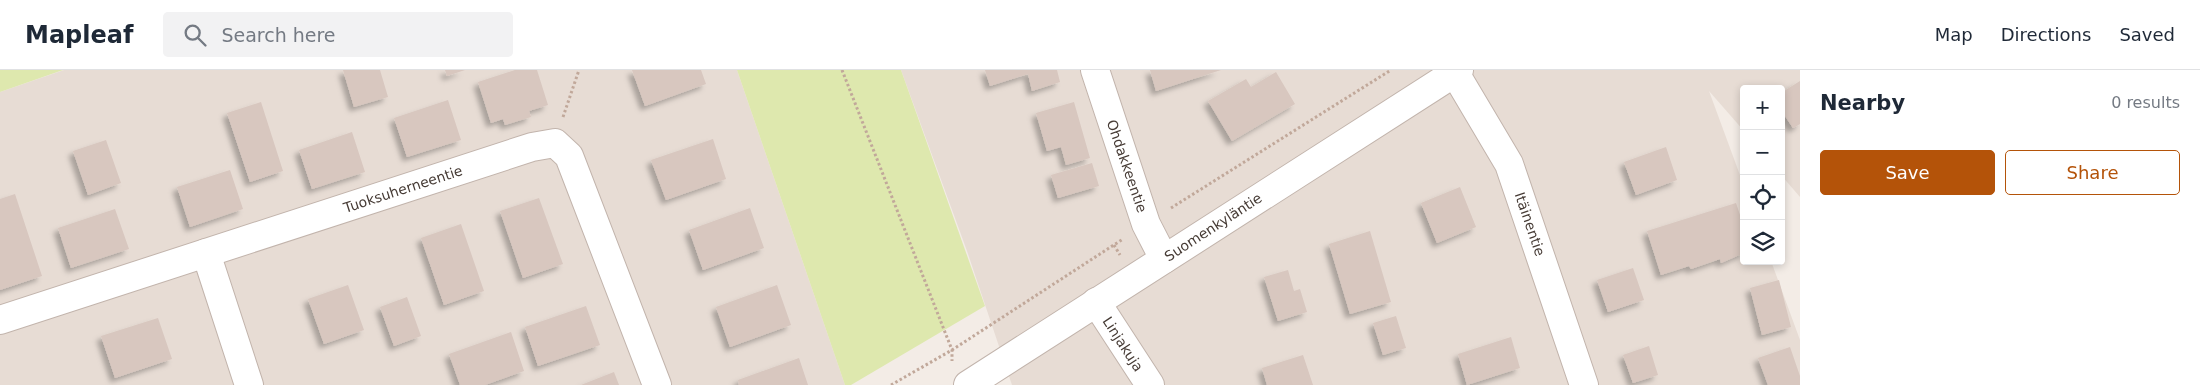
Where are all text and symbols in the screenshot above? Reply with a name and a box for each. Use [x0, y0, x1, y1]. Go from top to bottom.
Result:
search box [163, 12, 513, 57]
text: Mapleaf [25, 21, 133, 49]
icon: search [181, 21, 209, 49]
text: Search here [221, 24, 336, 46]
text: Map [1935, 24, 1973, 45]
text: Directions [2001, 24, 2091, 45]
text: Saved [2119, 24, 2175, 45]
map controls [1740, 85, 1785, 265]
button: + [1740, 85, 1785, 130]
text: Nearby [1820, 91, 1905, 115]
text: 0 results [2111, 93, 2180, 112]
street label: Ohdakkeentie [1104, 117, 1150, 215]
button: − [1740, 130, 1785, 175]
button: Save [1820, 150, 1995, 195]
button: Share [2005, 150, 2180, 195]
street label: Tuoksuherneentie [341, 162, 464, 216]
button: locate [1740, 175, 1785, 220]
street label: Suomenkyläntie [1161, 190, 1265, 264]
street label: Itäinentie [1512, 190, 1548, 258]
button: layers [1740, 220, 1785, 265]
street label: Linjakuja [1099, 314, 1147, 374]

